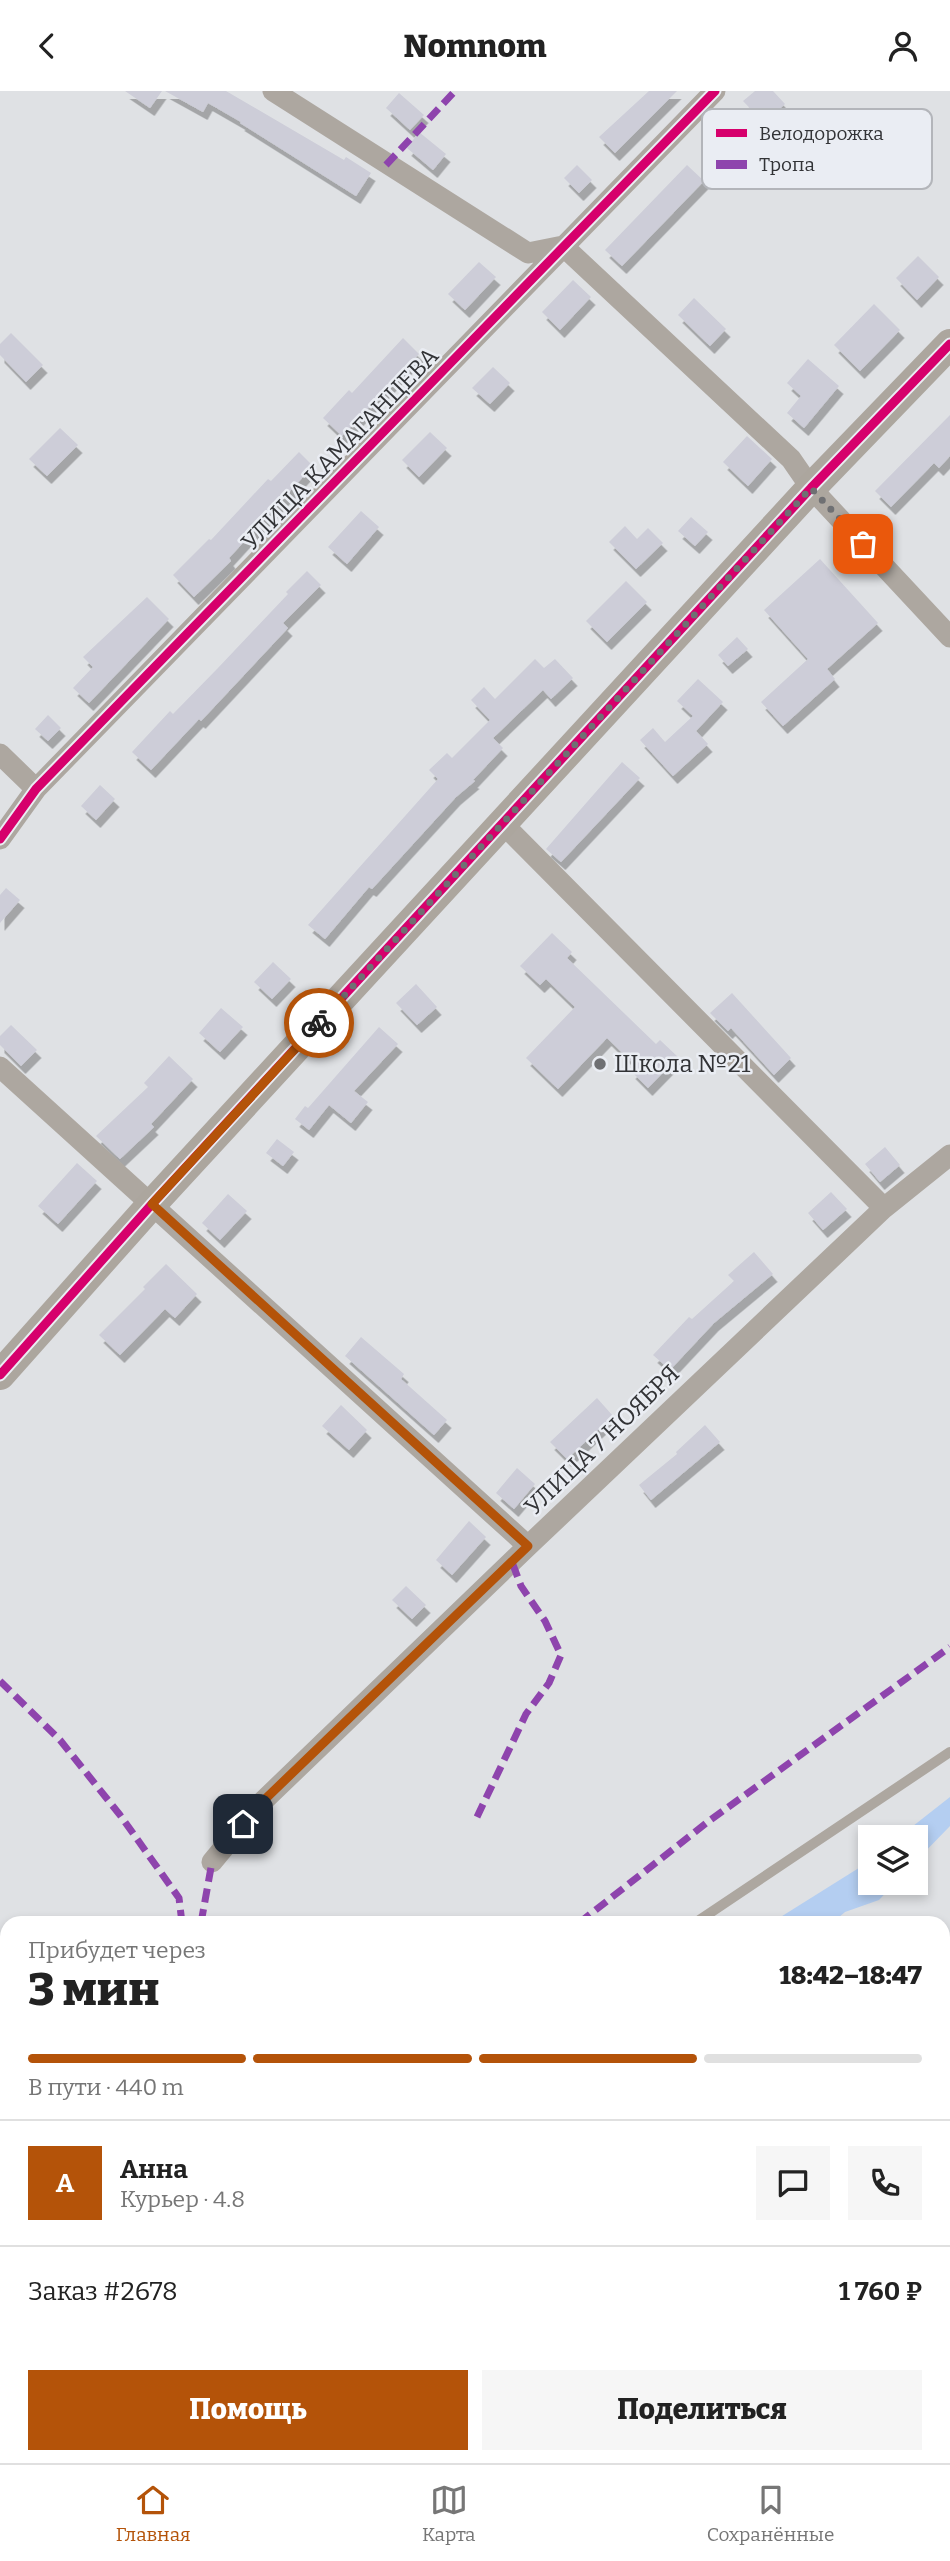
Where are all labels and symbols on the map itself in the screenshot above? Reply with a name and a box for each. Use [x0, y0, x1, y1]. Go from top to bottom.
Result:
legend [702, 109, 932, 189]
text: Велодорожка [759, 122, 884, 145]
text: Тропа [759, 153, 815, 176]
street label: УЛИЦА КАМАГАНЦЕВА [236, 342, 444, 556]
pin [833, 514, 893, 574]
courier [284, 988, 354, 1058]
place label: Школа №21 [614, 1050, 751, 1078]
marker: Школа №21 [592, 1056, 608, 1072]
street label: УЛИЦА 7 НОЯБРЯ [519, 1359, 685, 1521]
pin [213, 1794, 273, 1854]

